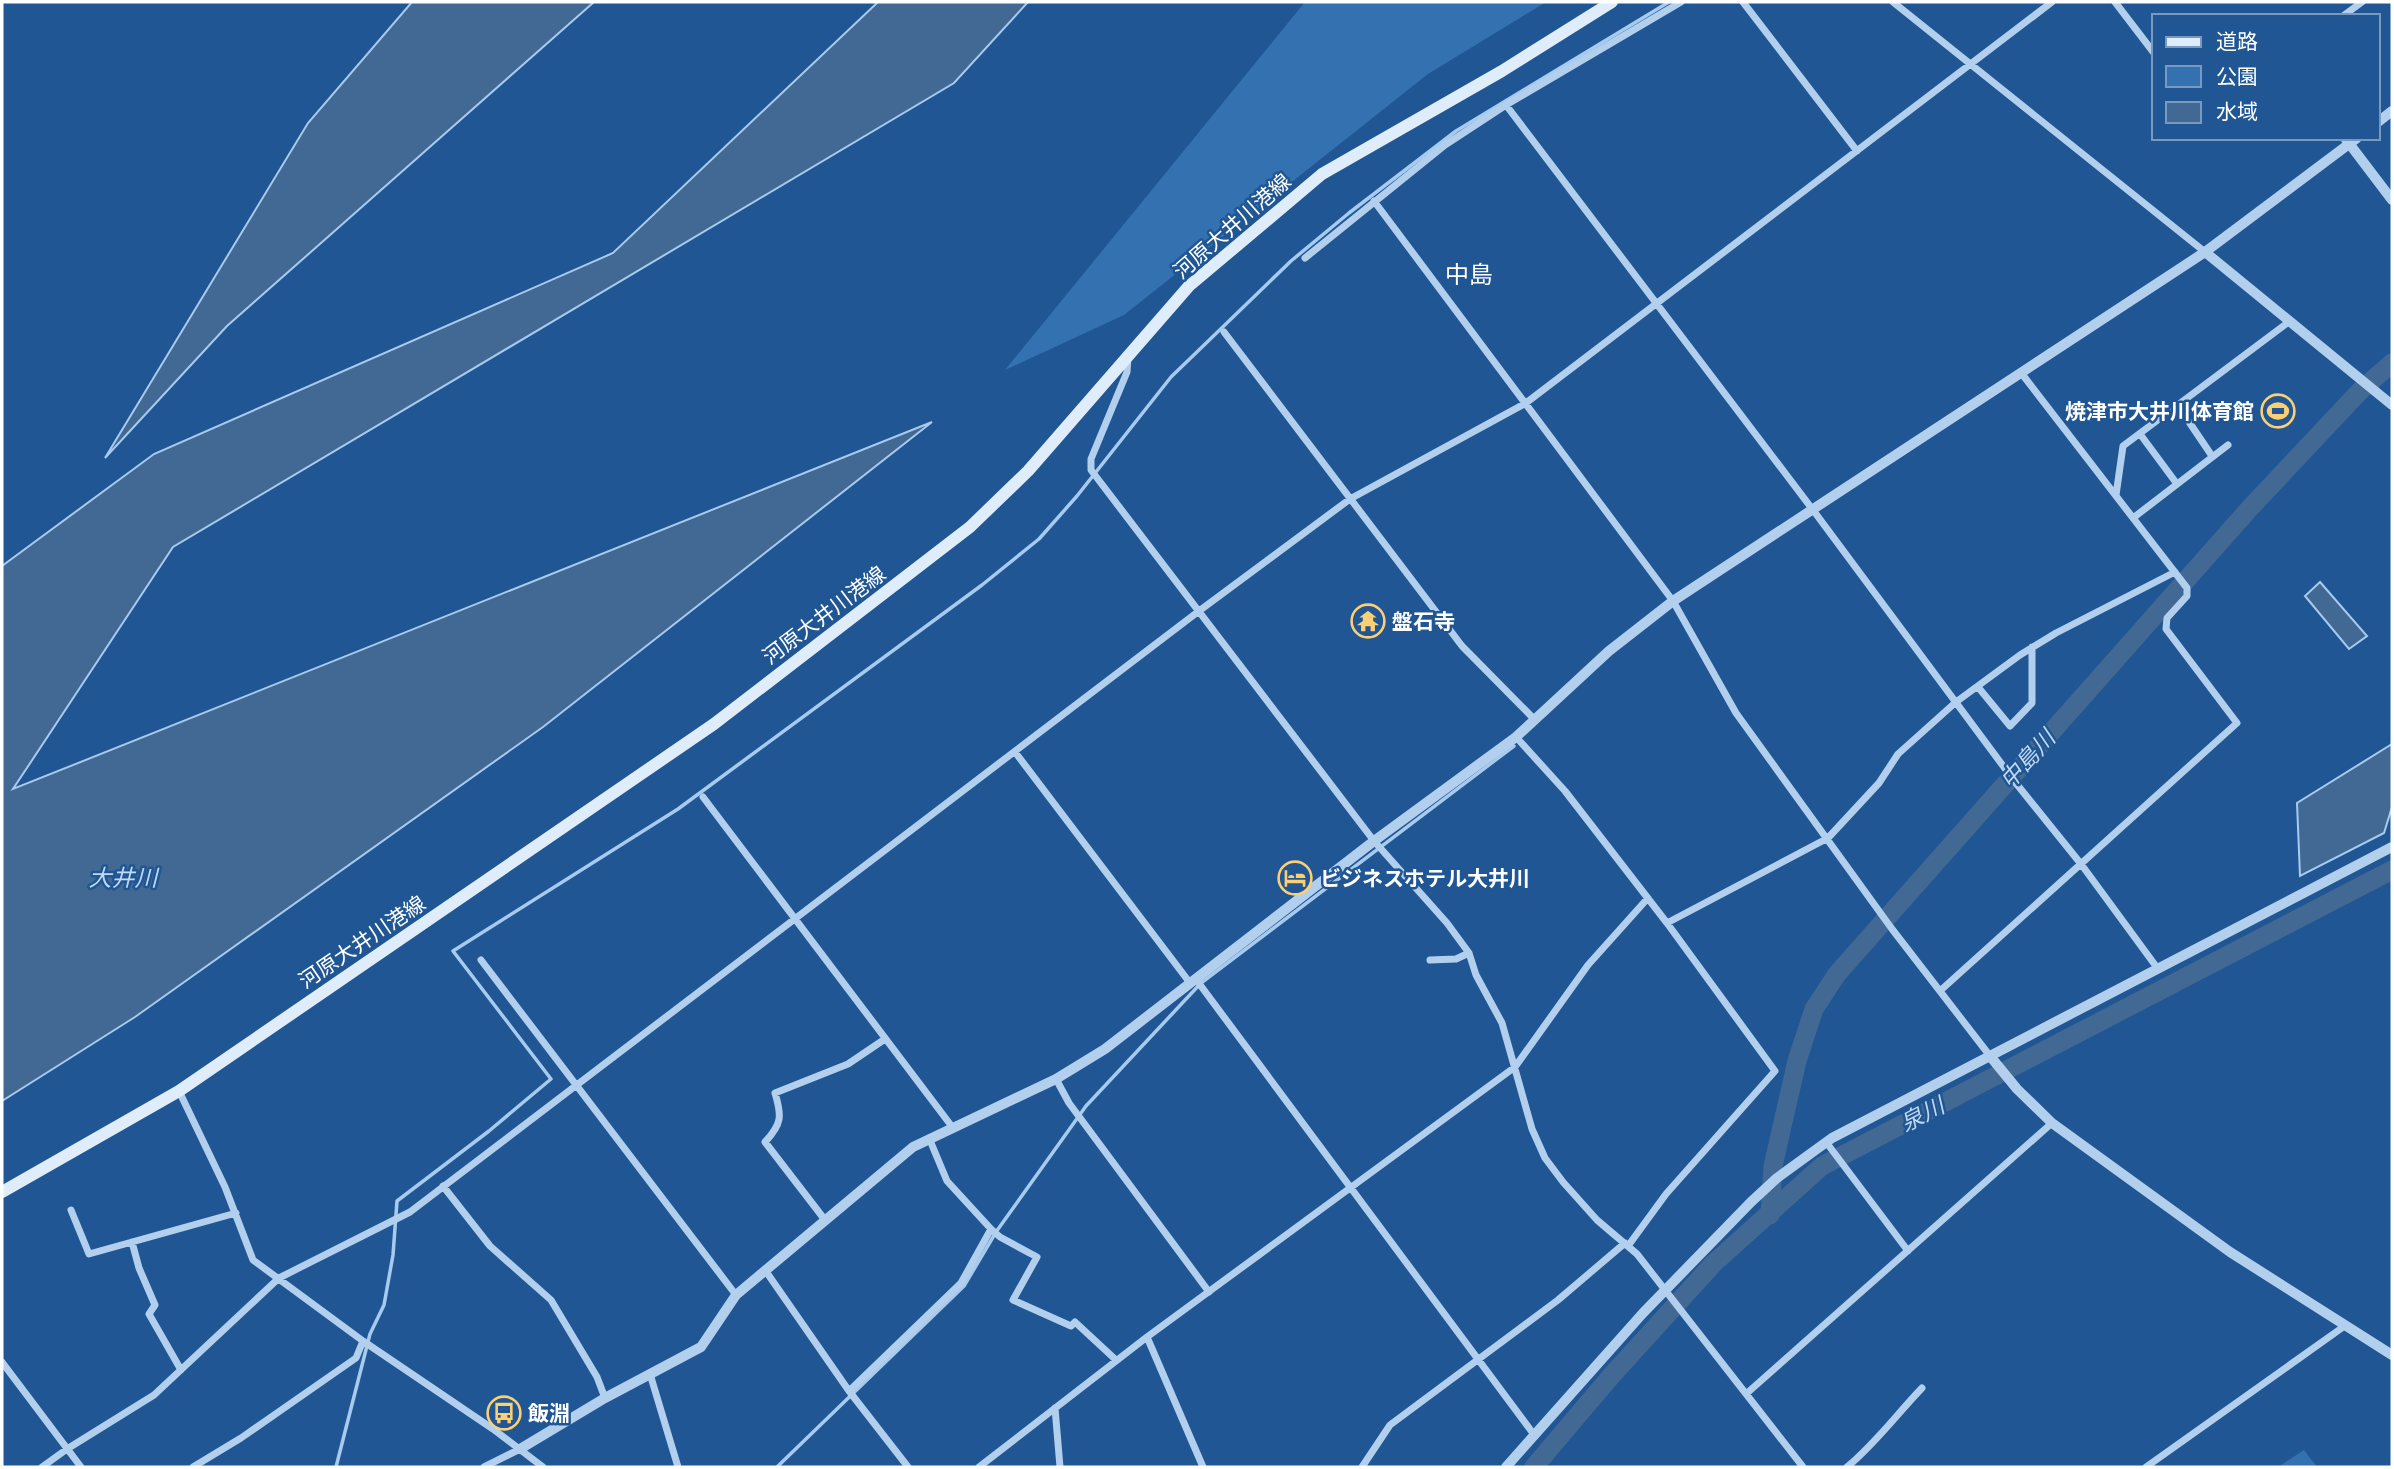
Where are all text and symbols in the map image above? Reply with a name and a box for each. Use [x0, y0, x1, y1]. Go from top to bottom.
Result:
legend [2152, 14, 2380, 140]
text: 道路 [2216, 29, 2258, 54]
text: 公園 [2216, 64, 2258, 89]
text: 水域 [2216, 99, 2258, 124]
street label: 河原大井川港線 [1168, 168, 1296, 284]
district label: 中島 [1445, 260, 1493, 289]
sports icon: 焼津市大井川体育館 [2259, 392, 2297, 430]
place label: 焼津市大井川体育館 [2065, 399, 2254, 424]
street label: 河原大井川港線 [758, 561, 890, 669]
temple icon: 盤石寺 [1349, 602, 1387, 640]
place label: 盤石寺 [1392, 609, 1455, 634]
water label: 中島川 [1994, 722, 2062, 794]
hotel icon: ビジネスホテル大井川 [1276, 859, 1314, 897]
water label: 大井川 [89, 864, 161, 891]
place label: ビジネスホテル大井川 [1320, 866, 1530, 891]
street label: 河原大井川港線 [294, 891, 430, 993]
water label: 泉川 [1895, 1090, 1951, 1136]
bus stop icon: 飯淵 [485, 1394, 523, 1432]
place label: 飯淵 [527, 1401, 570, 1426]

